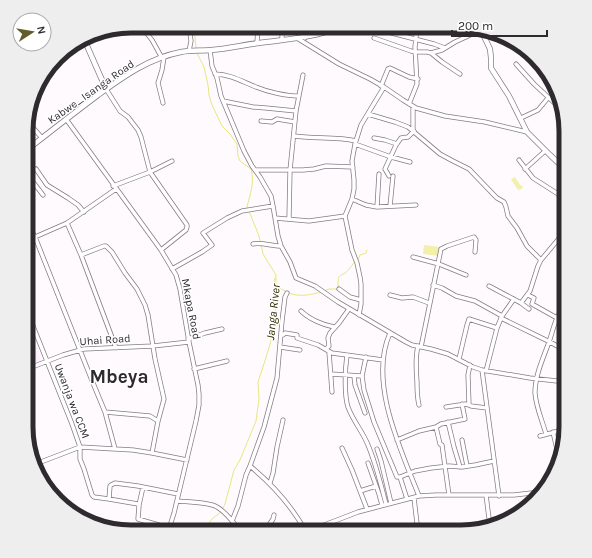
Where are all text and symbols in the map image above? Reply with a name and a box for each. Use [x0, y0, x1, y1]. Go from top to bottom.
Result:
north arrow [12, 12, 52, 52]
scale bar [452, 12, 547, 38]
text: 200 m [458, 19, 493, 33]
text: N [34, 25, 48, 35]
street label: Kabwe_Isanga Road [45, 57, 137, 127]
street label: Mkapa Road [179, 277, 203, 341]
water label: Janga River [263, 282, 283, 341]
street label: Uhai Road [79, 332, 131, 348]
street label: Uwanja wa CCM [52, 362, 92, 440]
district label: Mbeya [89, 366, 149, 388]

